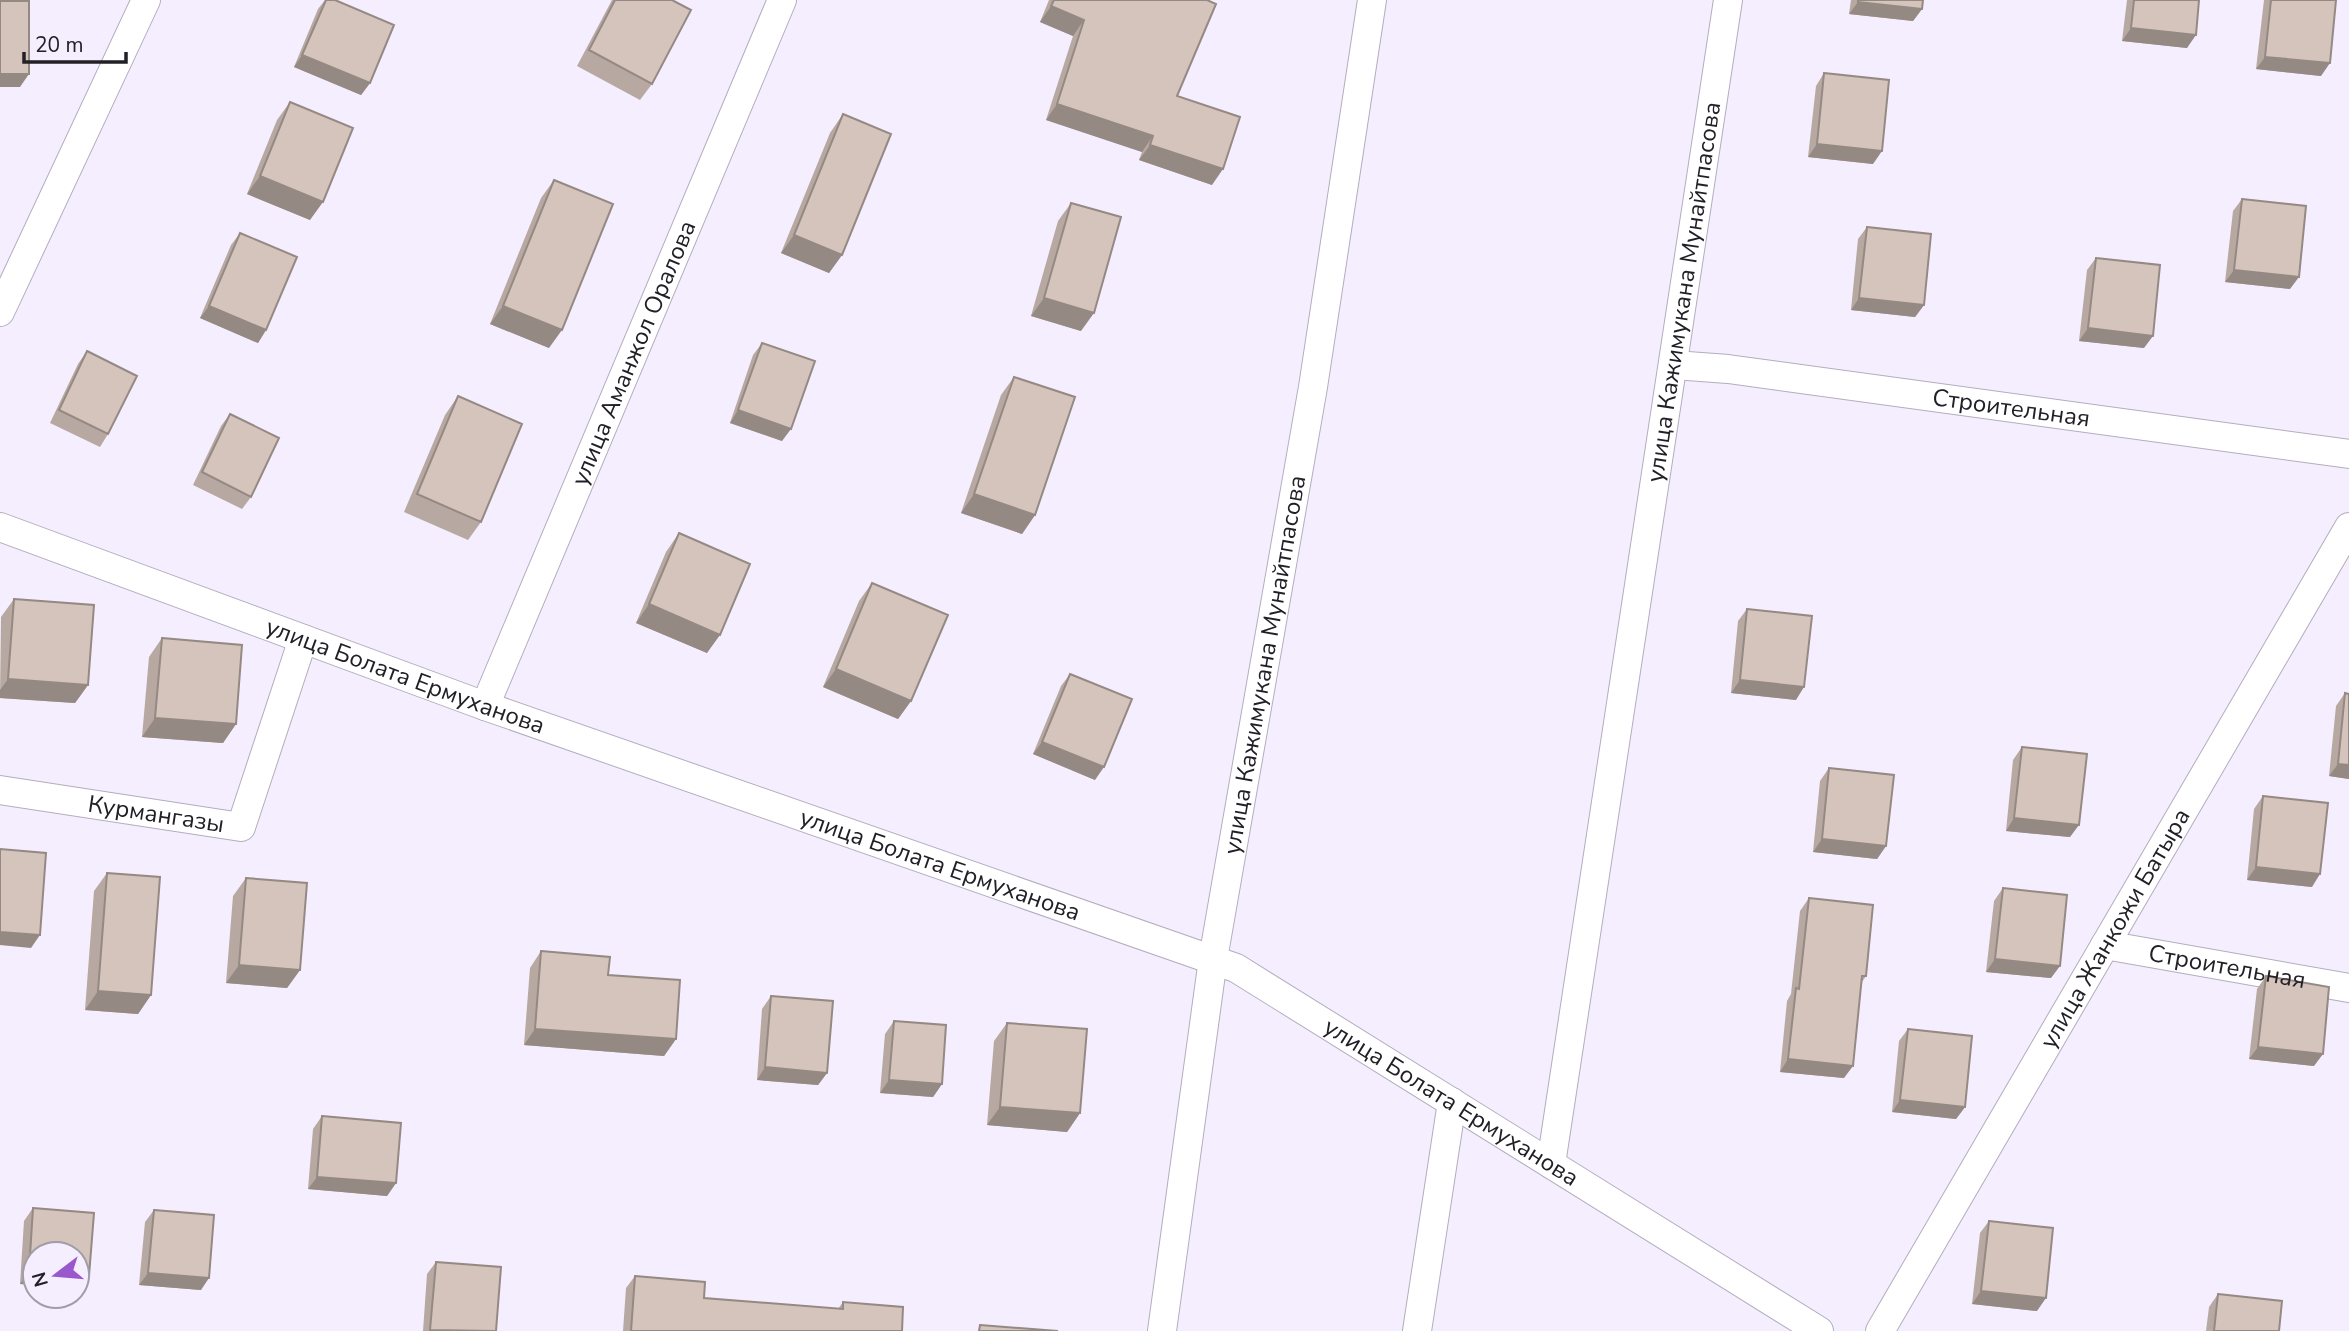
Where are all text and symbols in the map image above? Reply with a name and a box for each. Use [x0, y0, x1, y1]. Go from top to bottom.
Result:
scale bar [24, 21, 126, 65]
text: 20 m [35, 31, 84, 59]
street label: улица Кажимукана Мунайтпасова [1639, 100, 1728, 484]
street label: улица Аманжол Оралова [564, 216, 703, 490]
street label: Строительная [1930, 381, 2092, 434]
street label: улица Кажимукана Мунайтпасова [1216, 473, 1313, 857]
street label: улица Болата Ермуханова [261, 611, 549, 742]
street label: Курмангазы [86, 788, 226, 840]
street label: улица Болата Ермуханова [796, 801, 1085, 928]
street label: улица Жанкожи Батыра [2032, 803, 2197, 1054]
street label: Строительная [2146, 937, 2308, 996]
street label: улица Болата Ермуханова [1318, 1011, 1585, 1194]
north arrow [21, 1240, 91, 1310]
text: N [26, 1269, 55, 1290]

